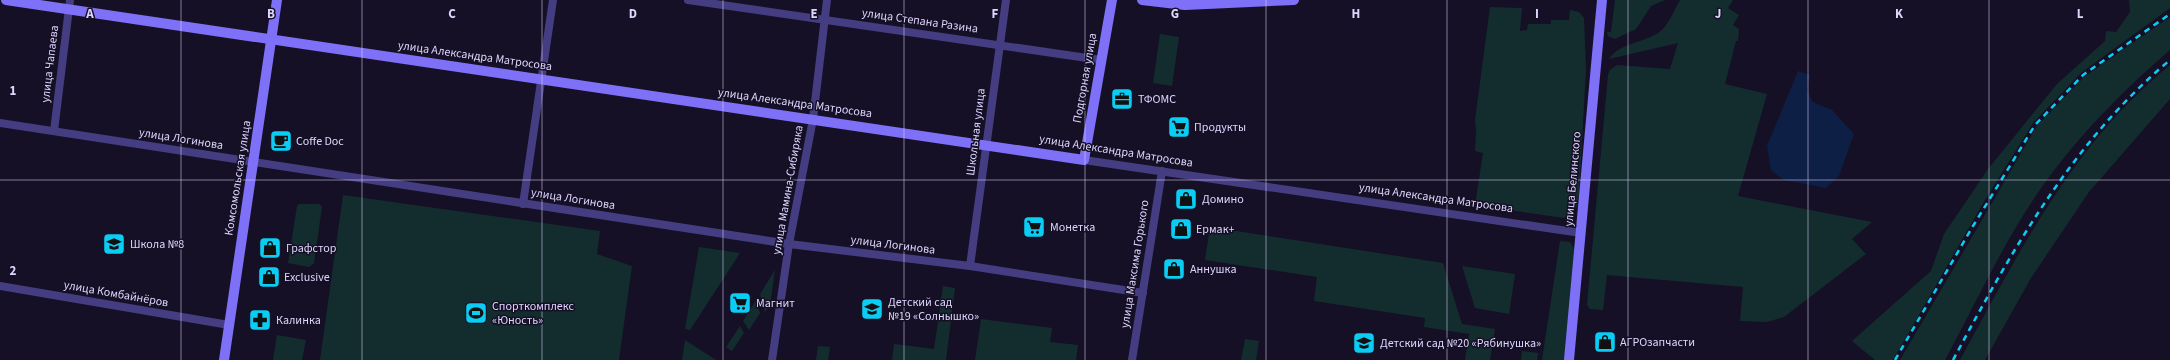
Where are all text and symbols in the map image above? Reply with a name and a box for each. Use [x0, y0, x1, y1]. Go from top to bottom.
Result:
street label: улица Степана Разина [861, 4, 979, 38]
text: A [85, 5, 94, 23]
text: B [267, 5, 275, 23]
text: C [448, 5, 456, 23]
text: D [629, 5, 637, 23]
text: E [810, 5, 818, 23]
text: F [992, 5, 999, 23]
text: G [1171, 5, 1179, 23]
text: H [1352, 5, 1360, 23]
text: I [1535, 5, 1539, 23]
text: J [1715, 5, 1721, 23]
text: K [1895, 5, 1904, 23]
text: L [2077, 5, 2084, 23]
street label: улица Чапаева [37, 24, 63, 104]
street label: Подгорная улица [1069, 32, 1101, 124]
street label: улица Александра Матросова [397, 37, 553, 75]
text: 1 [10, 82, 17, 100]
street label: улица Александра Матросова [717, 84, 873, 122]
office icon: ТФОМС [1109, 86, 1135, 112]
street label: Школьная улица [962, 87, 990, 177]
place label: ТФОМС [1138, 91, 1176, 108]
supermarket icon: Продукты [1166, 114, 1192, 140]
street label: Комсомольская улица [220, 119, 256, 237]
place label: Продукты [1194, 119, 1246, 136]
street label: улица Логинова [138, 124, 224, 154]
street label: улица Мамина-Сибиряка [768, 124, 808, 256]
cafe icon: Coffe Doc [268, 128, 294, 154]
street label: улица Александра Матросова [1038, 130, 1194, 172]
street label: улица Белинского [1560, 131, 1586, 227]
place label: Coffe Doc [296, 133, 344, 150]
street label: улица Александра Матросова [1358, 179, 1514, 217]
street label: улица Логинова [530, 184, 616, 214]
shop icon: Домино [1173, 186, 1199, 212]
place label: Домино [1202, 191, 1244, 208]
street label: улица Максима Горького [1116, 199, 1154, 329]
supermarket icon: Монетка [1021, 214, 1047, 240]
shop icon: Ермак+ [1168, 216, 1194, 242]
place label: Монетка [1050, 219, 1095, 236]
place label: Ермак+ [1196, 221, 1235, 238]
school or university icon: Школа №8 [101, 231, 127, 257]
street label: улица Логинова [850, 231, 936, 259]
shop icon: Графстор [257, 235, 283, 261]
place label: Школа №8 [130, 236, 184, 253]
place label: Графстор [286, 240, 337, 257]
shop icon: Аннушка [1161, 256, 1187, 282]
place label: Аннушка [1190, 261, 1236, 278]
text: 2 [10, 262, 17, 280]
shop icon: Exclusive [256, 264, 282, 290]
place label: Exclusive [284, 269, 330, 286]
street label: улица Комбайнёров [62, 276, 170, 312]
supermarket icon: Магнит [727, 290, 753, 316]
place label: Детский сад №19 «Солнышко» [888, 294, 979, 325]
place label: Магнит [756, 295, 795, 312]
school or university icon: Детский сад №19 «Солнышко» [859, 296, 885, 322]
place label: Спорткомплекс «Юность» [492, 298, 574, 329]
sports icon: Спорткомплекс «Юность» [463, 300, 489, 326]
pharmacy icon: Калинка [247, 307, 273, 333]
place label: Калинка [276, 312, 321, 329]
shop icon: АГРОзапчасти [1592, 329, 1618, 355]
school or university icon: Детский сад №20 «Рябинушка» [1351, 330, 1377, 356]
place label: АГРОзапчасти [1620, 334, 1695, 351]
place label: Детский сад №20 «Рябинушка» [1380, 335, 1541, 352]

